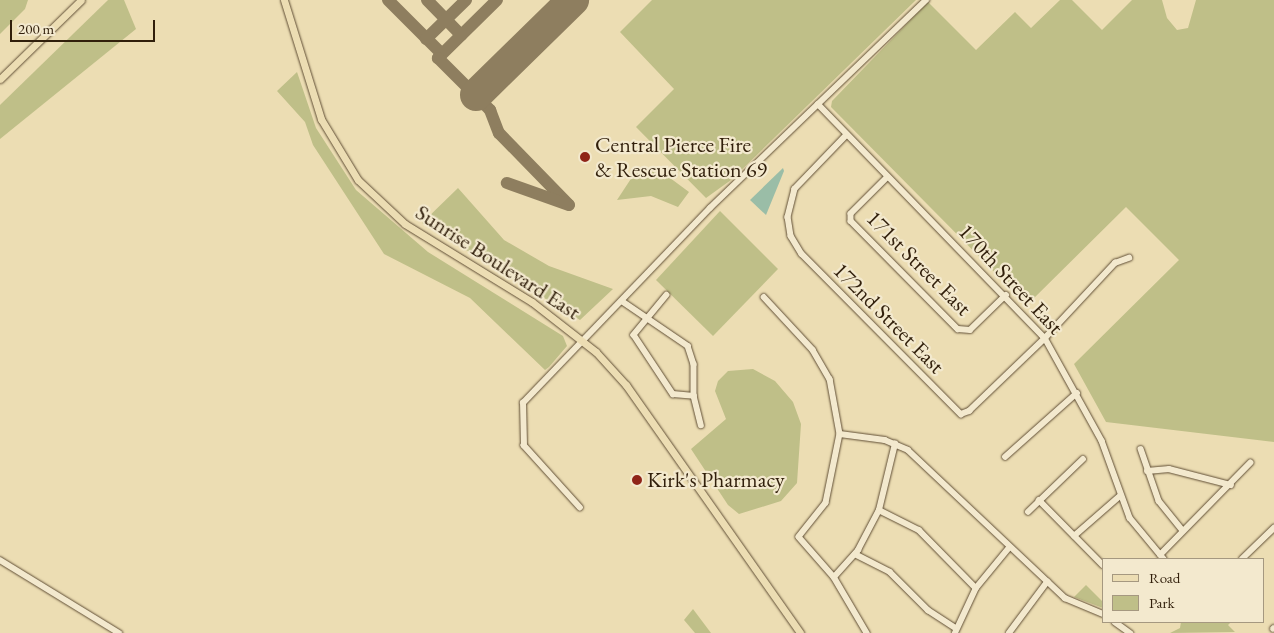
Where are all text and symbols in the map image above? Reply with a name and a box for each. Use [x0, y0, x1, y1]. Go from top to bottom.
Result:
scale bar [12, 10, 158, 42]
text: 200 m [18, 19, 54, 38]
place label: Central Pierce Fire & Rescue Station 69 [595, 131, 767, 182]
marker: Central Pierce Fire & Rescue Station 69 [579, 151, 591, 163]
street label: Sunrise Boulevard East [411, 199, 585, 325]
street label: 171st Street East [861, 205, 977, 321]
street label: 170th Street East [953, 218, 1069, 340]
street label: 172nd Street East [828, 257, 950, 379]
place label: Kirk's Pharmacy [647, 467, 785, 493]
marker: Kirk's Pharmacy [631, 474, 643, 486]
legend [1102, 558, 1264, 623]
text: Road [1149, 568, 1180, 587]
text: Park [1149, 593, 1175, 612]

